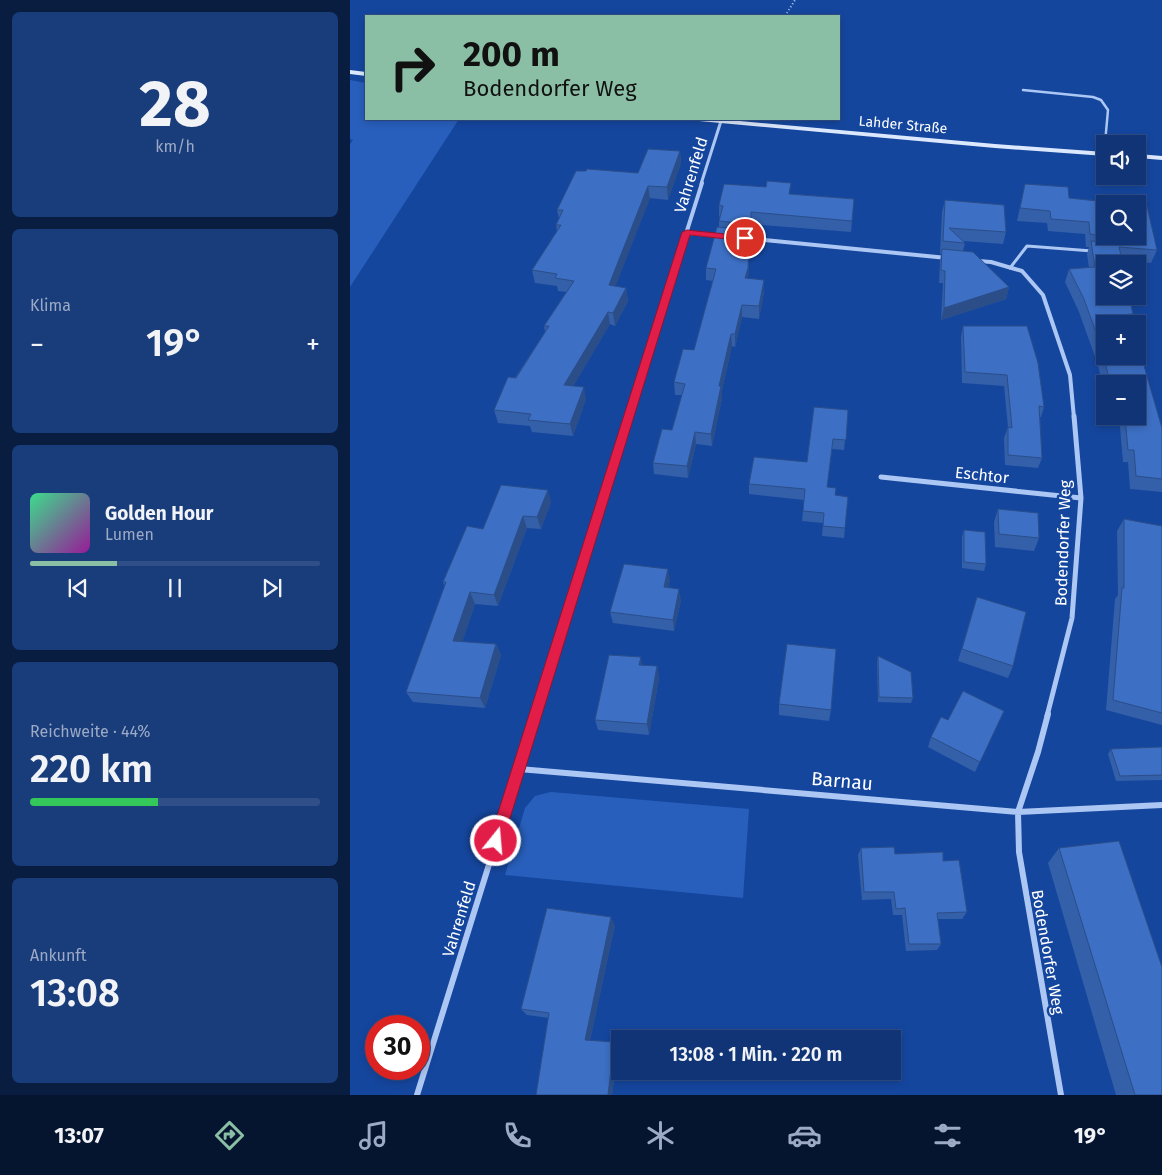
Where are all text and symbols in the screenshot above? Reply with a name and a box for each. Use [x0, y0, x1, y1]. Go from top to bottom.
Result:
text: 200 m [463, 33, 560, 75]
icon: right [380, 35, 445, 100]
text: 28 [139, 65, 211, 143]
text: Bodendorfer Weg [463, 75, 637, 102]
street label: Lahder Straße [858, 113, 948, 137]
street label: Vahrenfeld [670, 135, 712, 215]
map controls [1096, 135, 1146, 425]
button: sound [1096, 135, 1146, 185]
text: km/h [155, 137, 195, 156]
button: search [1096, 195, 1146, 245]
pin [724, 217, 766, 259]
icon: arrive [731, 224, 759, 252]
button: layers [1096, 255, 1146, 305]
text: Klima [30, 296, 71, 315]
button: + [1096, 315, 1146, 365]
text: 19° [146, 320, 204, 366]
text: − [30, 328, 44, 361]
text: + [306, 328, 320, 361]
button: − [1096, 375, 1146, 425]
street label: Eschtor [954, 463, 1011, 487]
street label: Bodendorfer Weg [1051, 479, 1075, 606]
text: Golden Hour [105, 502, 214, 525]
text: Lumen [105, 525, 154, 544]
icon: previous [64, 574, 92, 602]
icon: pause [161, 574, 189, 602]
icon: next [258, 574, 286, 602]
text: Reichweite · 44% [30, 722, 151, 741]
text: 220 km [30, 746, 153, 792]
street label: Barnau [810, 767, 874, 795]
position arrow [469, 814, 521, 866]
street label: Vahrenfeld [438, 879, 480, 959]
street label: Bodendorfer Weg [1028, 888, 1068, 1016]
text: Ankunft [30, 946, 86, 965]
text: 13:08 [30, 970, 120, 1016]
speed limit sign: 30 [365, 1015, 430, 1080]
text: 13:08 · 1 Min. · 220 m [670, 1043, 842, 1066]
icon: directions [212, 1118, 247, 1153]
icon: music [356, 1118, 391, 1153]
icon: phone [500, 1118, 535, 1153]
icon: climate [643, 1118, 678, 1153]
icon: car [787, 1118, 822, 1153]
icon: filters [930, 1118, 965, 1153]
text: 13:07 [54, 1122, 104, 1149]
text: 19° [1074, 1122, 1108, 1149]

